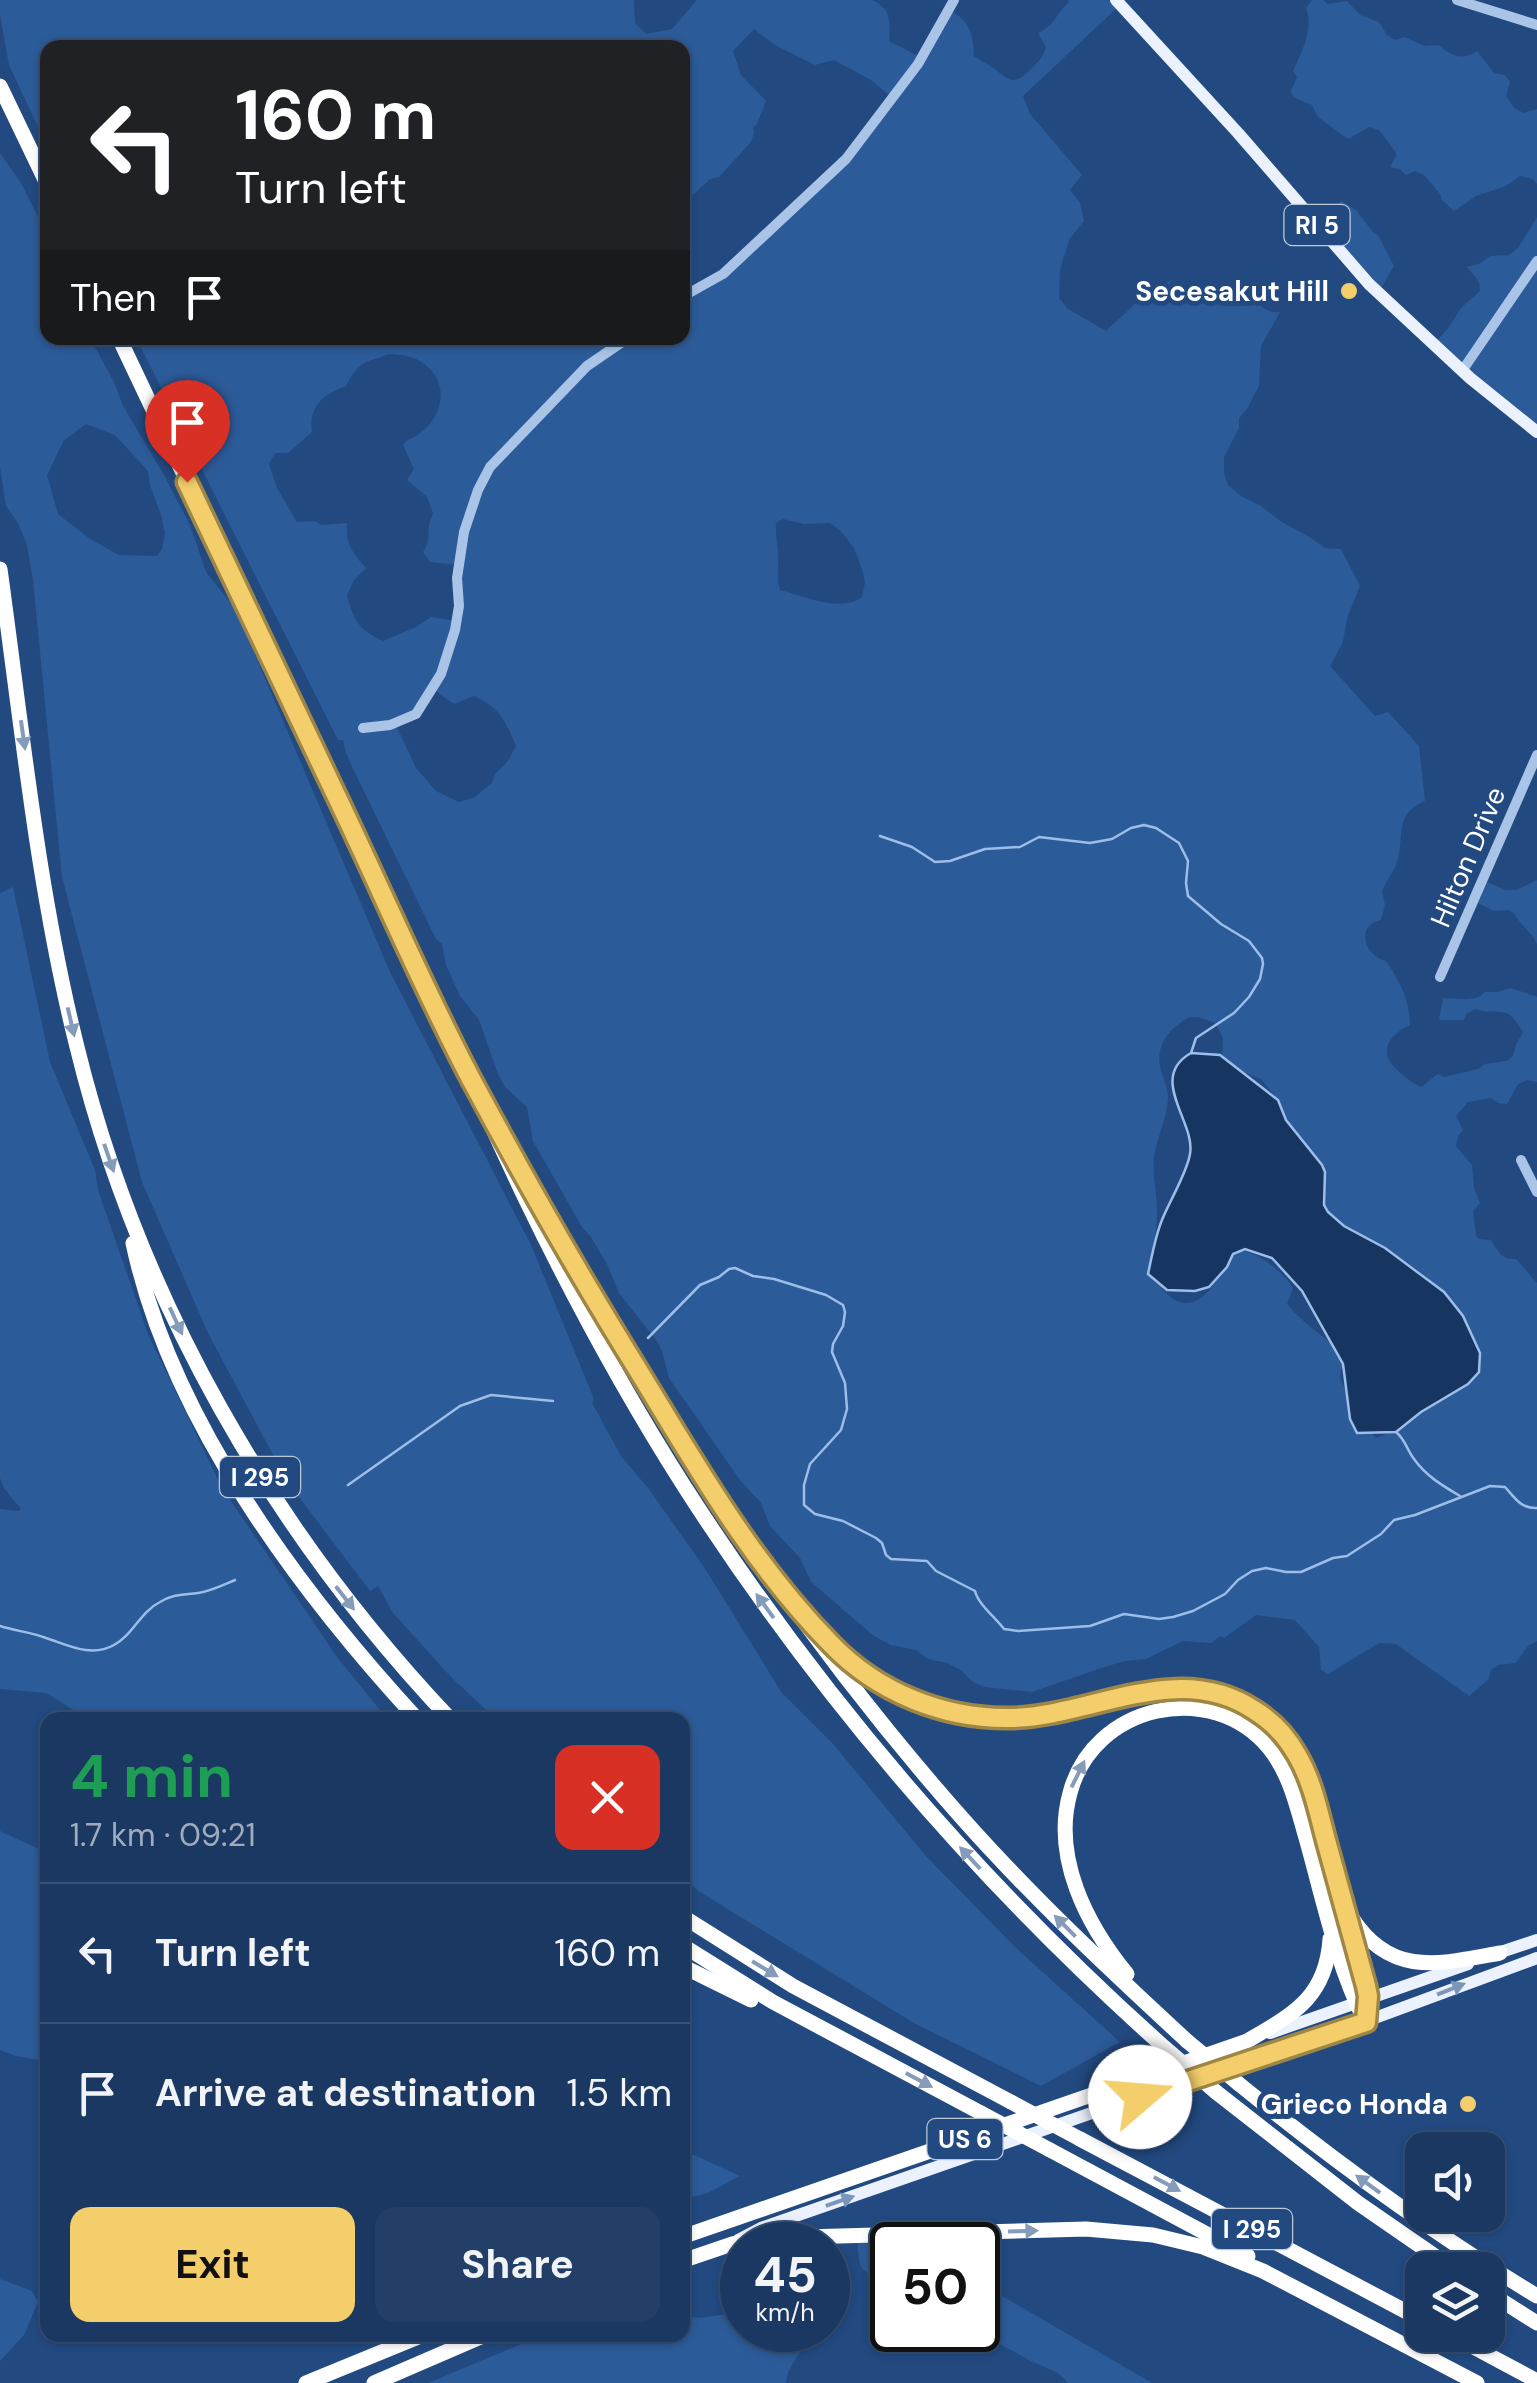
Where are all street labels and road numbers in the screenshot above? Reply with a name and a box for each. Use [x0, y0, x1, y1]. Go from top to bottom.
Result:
road number: RI 5 [1284, 205, 1350, 245]
street label: Hilton Drive [1422, 781, 1514, 933]
road number: I 295 [220, 1457, 300, 1497]
road number: US 6 [928, 2119, 1002, 2159]
road number: I 295 [1212, 2209, 1292, 2249]

